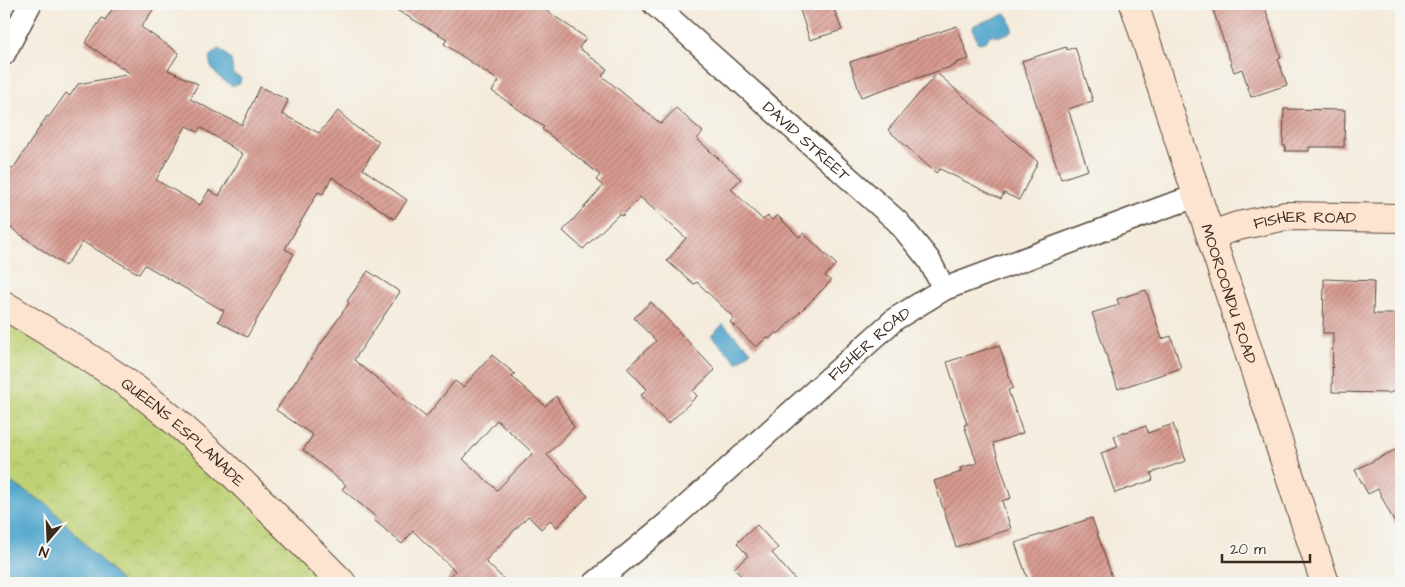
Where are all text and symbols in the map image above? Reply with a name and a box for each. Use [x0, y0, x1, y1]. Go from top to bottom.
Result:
street label: DAVID STREET [758, 96, 855, 186]
street label: FISHER ROAD [1251, 206, 1356, 235]
street label: MOOROONDU ROAD [1195, 221, 1262, 367]
street label: FISHER ROAD [823, 302, 915, 386]
street label: QUEENS ESPLANADE [117, 372, 250, 492]
north arrow [22, 514, 72, 564]
scale bar [1222, 532, 1310, 564]
text: 20 m [1230, 539, 1266, 560]
text: N [36, 540, 52, 562]

